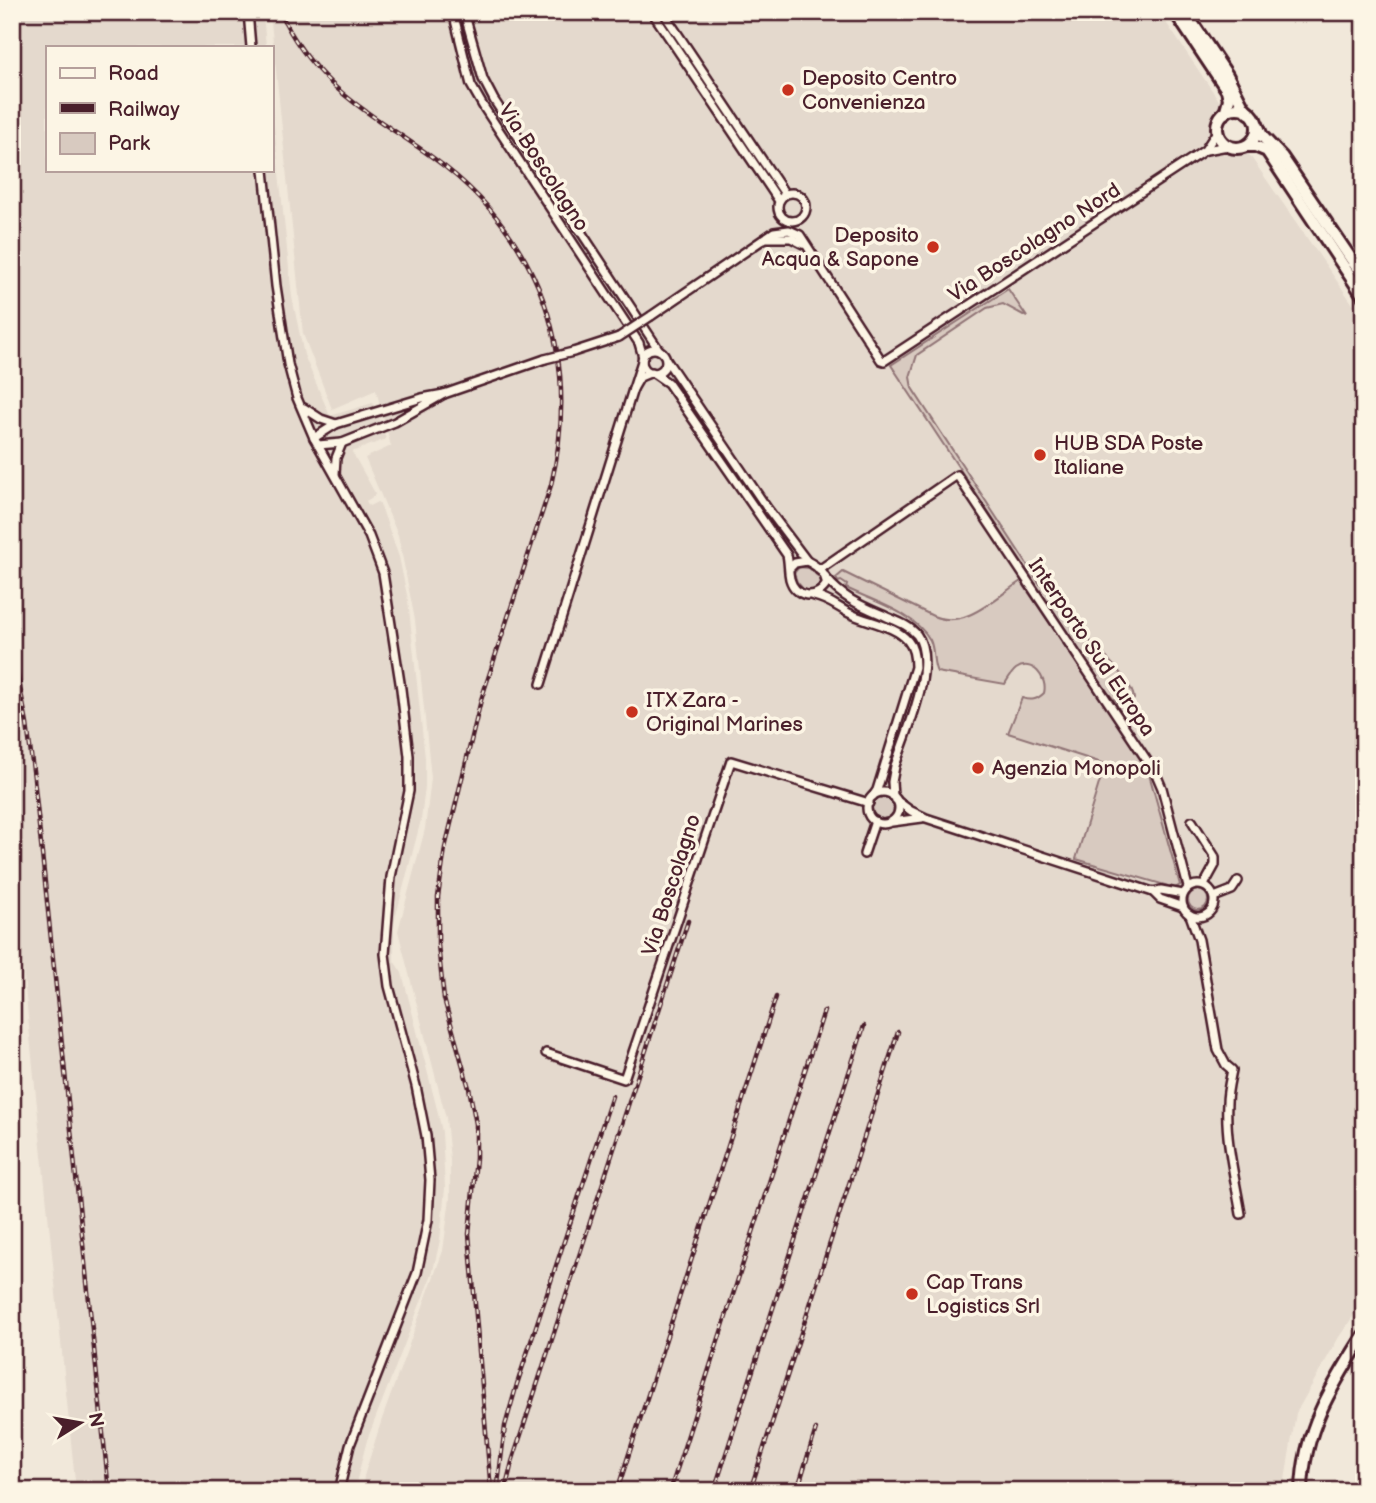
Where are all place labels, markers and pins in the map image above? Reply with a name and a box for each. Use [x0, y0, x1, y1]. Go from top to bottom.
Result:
place label: Deposito Centro Convenienza [802, 66, 957, 115]
marker: Deposito Centro Convenienza [780, 82, 796, 98]
place label: Deposito Acqua & Sapone [762, 223, 919, 272]
marker: Deposito Acqua & Sapone [925, 239, 941, 255]
place label: HUB SDA Poste Italiane [1054, 431, 1203, 480]
marker: HUB SDA Poste Italiane [1032, 447, 1048, 463]
place label: ITX Zara - Original Marines [646, 688, 803, 737]
marker: ITX Zara - Original Marines [624, 704, 640, 720]
place label: Agenzia Monopoli [992, 756, 1161, 781]
marker: Agenzia Monopoli [970, 760, 986, 776]
place label: Cap Trans Logistics Srl [926, 1270, 1040, 1319]
marker: Cap Trans Logistics Srl [904, 1286, 920, 1302]

